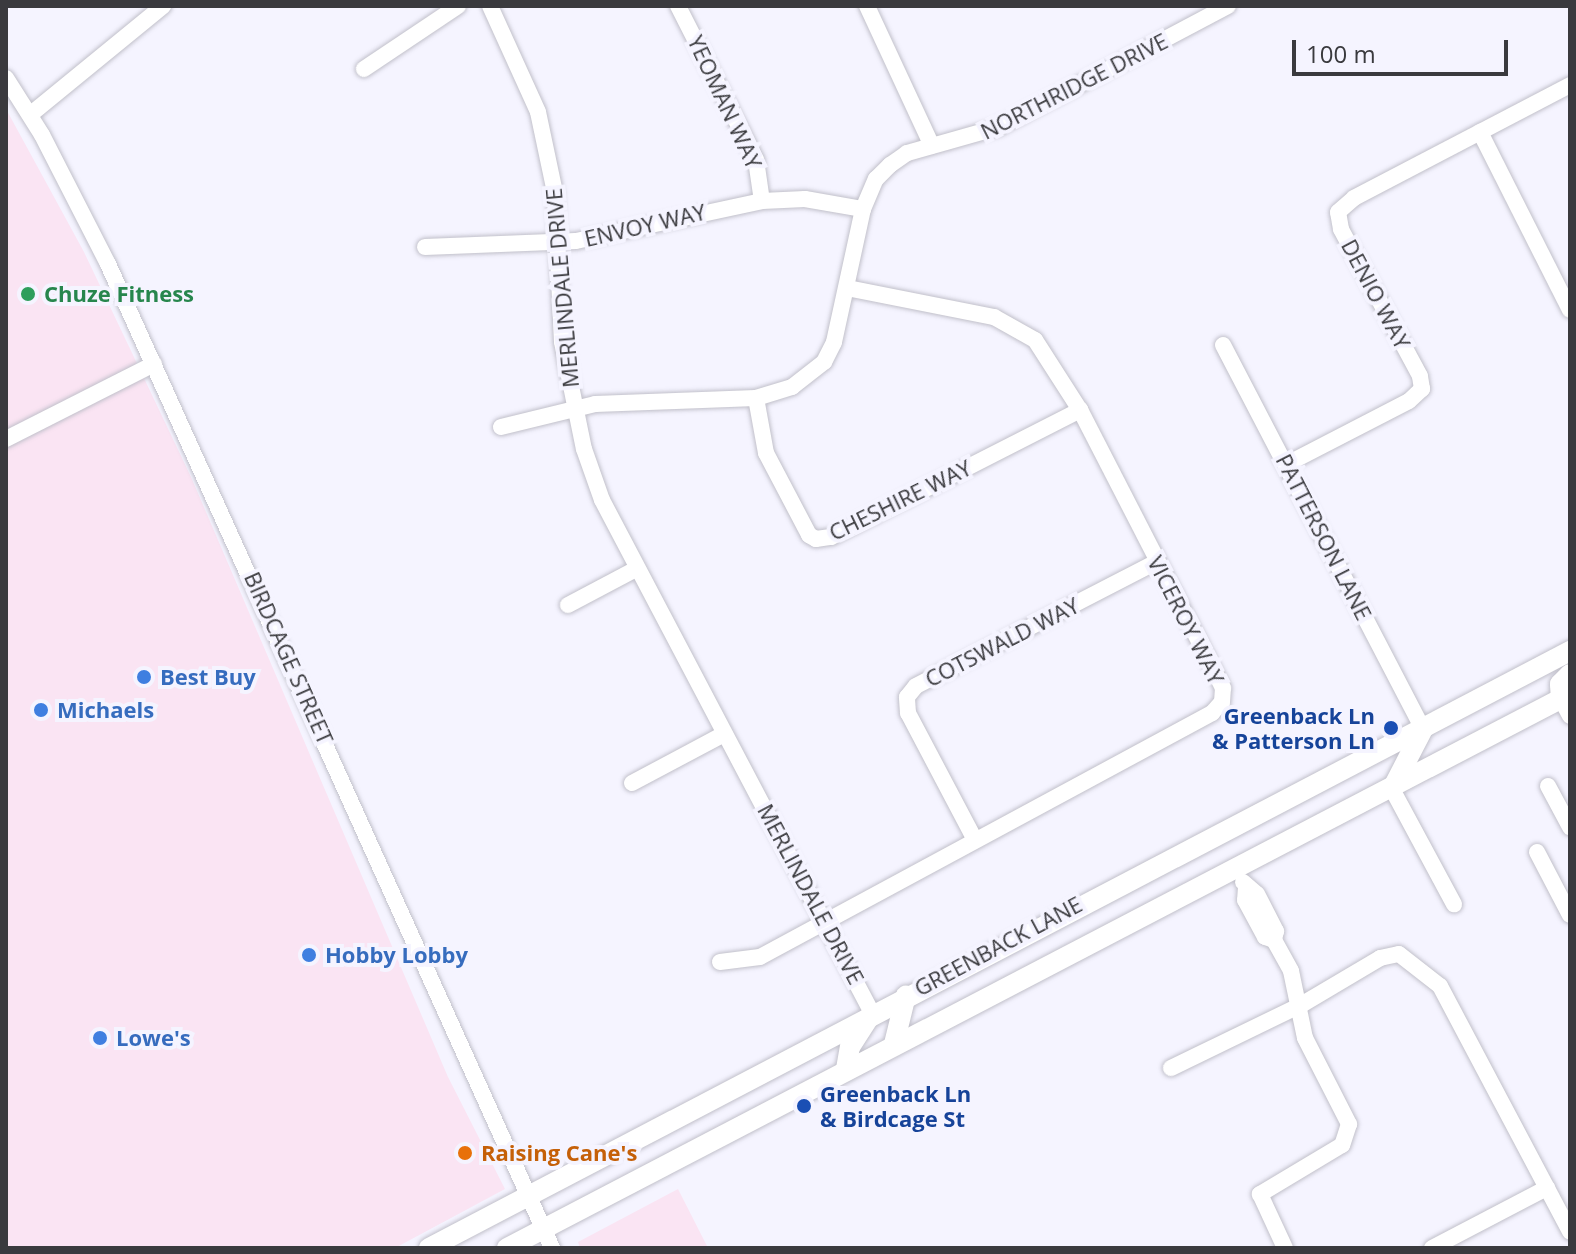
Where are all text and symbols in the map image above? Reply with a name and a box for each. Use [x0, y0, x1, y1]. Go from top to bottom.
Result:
scale bar [1296, 24, 1512, 74]
street label: NORTHRIDGE DRIVE [976, 27, 1172, 145]
street label: YEOMAN WAY [683, 31, 767, 173]
text: 100 m [1306, 37, 1376, 70]
street label: MERLINDALE DRIVE [540, 187, 584, 389]
street label: ENVOY WAY [582, 198, 708, 252]
street label: DENIO WAY [1336, 235, 1416, 353]
place label: Chuze Fitness [44, 281, 194, 307]
marker: Chuze Fitness [19, 285, 37, 303]
street label: PATTERSON LANE [1271, 450, 1377, 624]
street label: CHESHIRE WAY [825, 454, 975, 546]
street label: VICEROY WAY [1142, 551, 1230, 689]
street label: BIRDCAGE STREET [239, 568, 339, 748]
street label: COTSWALD WAY [921, 592, 1083, 692]
place label: Best Buy [160, 664, 256, 690]
marker: Best Buy [135, 668, 153, 686]
place label: Michaels [57, 697, 154, 723]
marker: Michaels [32, 701, 50, 719]
place label: Greenback Ln & Patterson Ln [1212, 702, 1375, 754]
marker: Greenback Ln & Patterson Ln [1382, 719, 1400, 737]
street label: MERLINDALE DRIVE [752, 799, 870, 989]
street label: GREENBACK LANE [910, 891, 1086, 1001]
place label: Hobby Lobby [325, 942, 468, 968]
marker: Hobby Lobby [300, 946, 318, 964]
place label: Lowe's [116, 1025, 191, 1051]
marker: Lowe's [91, 1029, 109, 1047]
place label: Greenback Ln & Birdcage St [820, 1080, 971, 1132]
marker: Greenback Ln & Birdcage St [795, 1097, 813, 1115]
place label: Raising Cane's [481, 1140, 637, 1166]
marker: Raising Cane's [456, 1144, 474, 1162]

